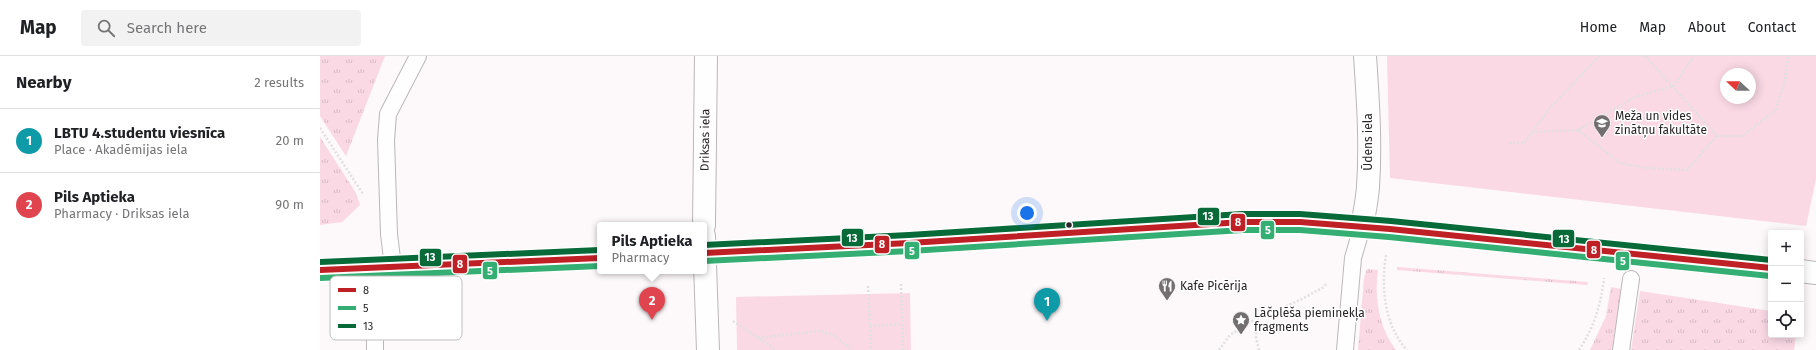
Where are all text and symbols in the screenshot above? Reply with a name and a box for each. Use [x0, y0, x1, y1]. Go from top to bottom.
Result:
search box [81, 10, 361, 46]
text: Map [20, 16, 57, 39]
icon: search [95, 17, 117, 39]
text: Search here [127, 19, 207, 37]
text: Home [1580, 19, 1617, 36]
text: Map [1639, 19, 1666, 36]
text: About [1688, 19, 1726, 36]
text: Contact [1748, 19, 1796, 36]
north arrow [1720, 68, 1756, 104]
text: Nearby [16, 72, 71, 93]
text: 2 results [254, 75, 304, 90]
street label: Driksas iela [698, 109, 712, 171]
place label: Meža un vides zinātņu fakultāte [1615, 109, 1707, 138]
street label: Ūdens iela [1361, 113, 1375, 171]
school or university icon: Meža un vides zinātņu fakultāte [1592, 113, 1612, 138]
text: LBTU 4.studentu viesnīca [54, 124, 225, 142]
text: 1 [26, 133, 32, 148]
text: 20 m [276, 133, 304, 148]
text: Place · Akadēmijas iela [54, 142, 188, 157]
text: Pils Aptieka [54, 188, 135, 206]
text: 2 [26, 197, 32, 212]
text: 90 m [275, 197, 304, 212]
your location [1017, 203, 1037, 223]
text: Pharmacy · Driksas iela [54, 206, 189, 221]
line badge: 13 [1197, 207, 1220, 226]
text: 13 [1203, 210, 1214, 223]
line badge: 8 [1230, 213, 1246, 232]
text: 8 [1235, 216, 1242, 229]
unlabelled marker [1064, 220, 1074, 230]
line badge: 5 [1260, 220, 1275, 240]
popup [597, 222, 707, 274]
text: 5 [1265, 224, 1271, 237]
line badge: 13 [841, 228, 864, 247]
line badge: 13 [1552, 229, 1575, 248]
map controls [1768, 230, 1804, 338]
button: + [1768, 230, 1804, 266]
text: Pils Aptieka [612, 232, 692, 250]
text: 13 [847, 232, 858, 245]
text: 13 [1559, 233, 1570, 246]
line badge: 8 [874, 235, 890, 254]
text: 8 [879, 238, 886, 251]
line badge: 8 [1586, 240, 1601, 259]
line badge: 5 [904, 241, 920, 260]
text: 8 [1591, 244, 1598, 257]
text: 5 [909, 245, 915, 258]
line badge: 13 [419, 248, 442, 267]
text: Pharmacy [612, 250, 669, 265]
text: 13 [425, 251, 436, 264]
line badge: 5 [1615, 251, 1630, 271]
line badge: 8 [452, 254, 468, 274]
text: 5 [1620, 255, 1626, 268]
text: 8 [457, 258, 464, 271]
line badge: 5 [482, 261, 498, 280]
text: 5 [487, 265, 493, 278]
button: − [1768, 266, 1804, 302]
legend [330, 276, 462, 340]
restaurant icon: Kafe Picērija [1157, 276, 1177, 301]
place label: Kafe Picērija [1180, 279, 1247, 293]
text: 8 [363, 284, 369, 297]
pin: 2 [639, 287, 665, 320]
pin: 1 [1034, 288, 1060, 321]
text: 5 [363, 302, 369, 315]
button: locate [1768, 302, 1804, 338]
place label: Lāčplēša pieminekļa fragments [1254, 306, 1365, 334]
place icon: Lāčplēša pieminekļa fragments [1231, 310, 1251, 335]
text: 13 [363, 320, 373, 333]

